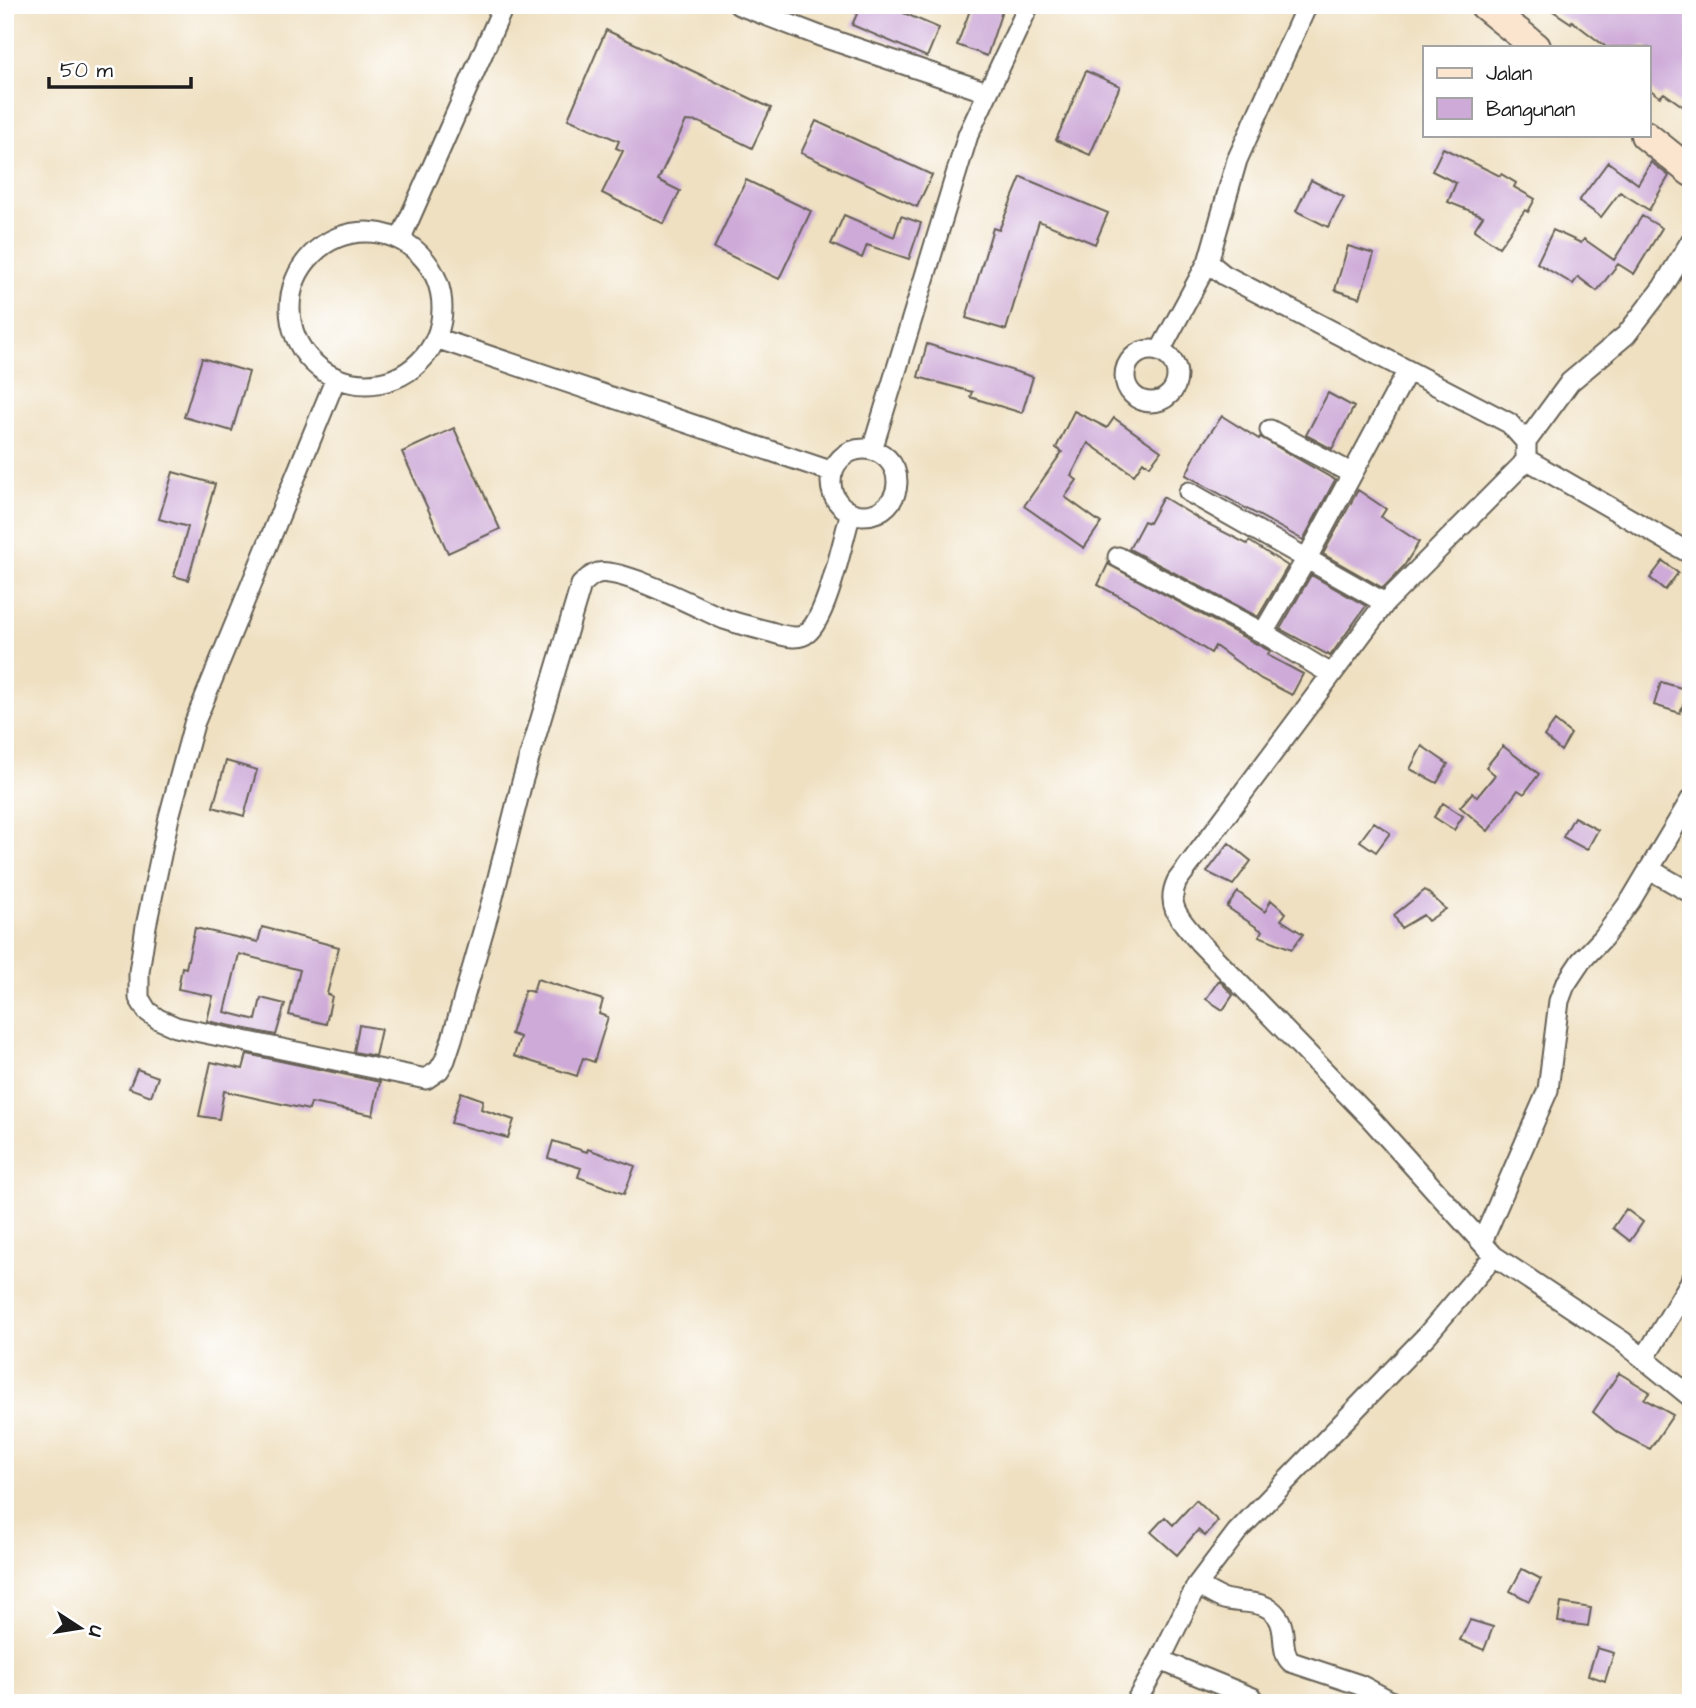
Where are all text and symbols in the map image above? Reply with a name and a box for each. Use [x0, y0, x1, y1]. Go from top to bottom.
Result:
scale bar [49, 46, 191, 90]
legend [1423, 46, 1650, 136]
text: 50 m [60, 56, 114, 85]
text: Jalan [1486, 59, 1532, 88]
text: Bangunan [1486, 95, 1575, 126]
north arrow [46, 1592, 116, 1662]
text: U [81, 1623, 109, 1640]

